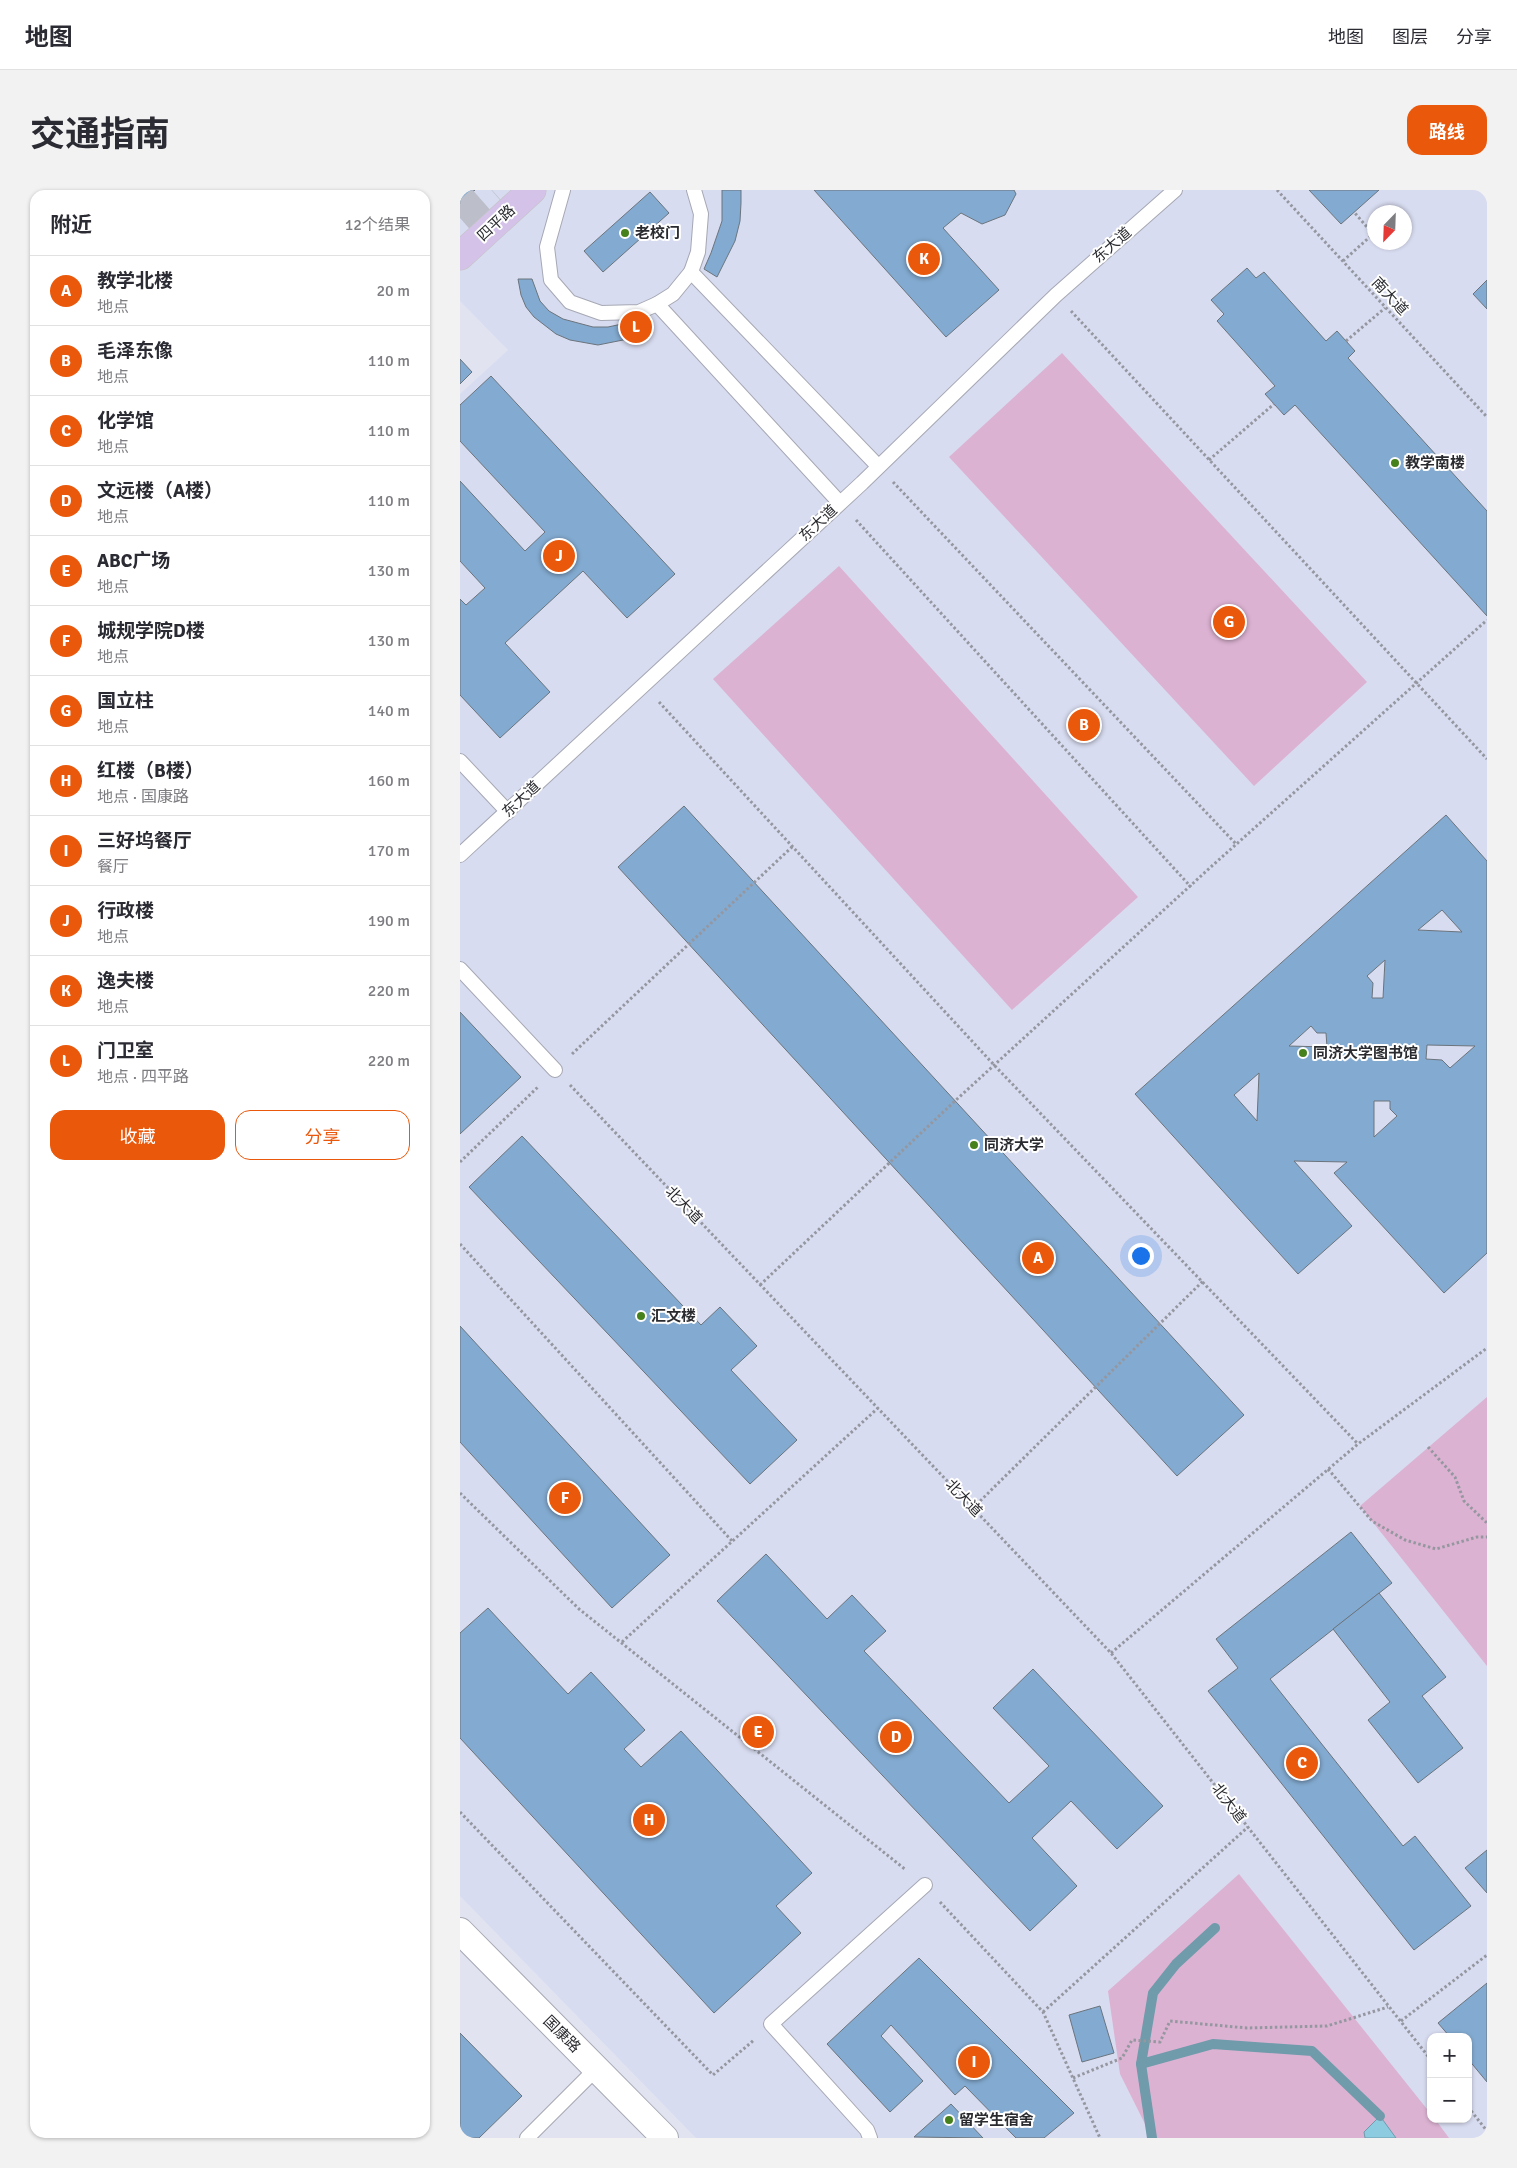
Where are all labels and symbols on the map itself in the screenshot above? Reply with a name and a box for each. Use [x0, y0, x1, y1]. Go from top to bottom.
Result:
street label: 四平路 [473, 201, 519, 245]
north arrow [1367, 205, 1412, 250]
street label: 东大道 [1089, 223, 1135, 267]
place label: 老校门 [635, 224, 680, 242]
marker: 老校门 [619, 227, 631, 239]
pin: K [908, 240, 940, 278]
street label: 南大道 [1368, 273, 1412, 319]
pin: L [620, 308, 652, 346]
place label: 教学南楼 [1405, 454, 1465, 472]
marker: 教学南楼 [1389, 457, 1401, 469]
street label: 东大道 [795, 501, 841, 545]
pin: J [543, 537, 575, 575]
pin: G [1213, 603, 1245, 641]
pin: B [1068, 706, 1100, 744]
street label: 东大道 [498, 777, 544, 821]
place label: 同济大学图书馆 [1313, 1044, 1418, 1062]
marker: 同济大学图书馆 [1297, 1047, 1309, 1059]
place label: 同济大学 [984, 1136, 1044, 1154]
marker: 同济大学 [968, 1139, 980, 1151]
street label: 北大道 [662, 1183, 706, 1227]
pin: A [1022, 1239, 1054, 1277]
your location [1128, 1243, 1154, 1269]
place label: 汇文楼 [651, 1307, 696, 1325]
marker: 汇文楼 [635, 1310, 647, 1322]
street label: 北大道 [942, 1476, 986, 1520]
pin: F [549, 1479, 581, 1517]
pin: E [742, 1713, 774, 1751]
pin: D [880, 1718, 912, 1756]
pin: C [1286, 1744, 1318, 1782]
street label: 北大道 [1208, 1780, 1250, 1826]
pin: H [633, 1801, 665, 1839]
street label: 国康路 [540, 2012, 584, 2056]
pin: I [958, 2043, 990, 2081]
place label: 留学生宿舍 [959, 2111, 1034, 2129]
marker: 留学生宿舍 [943, 2114, 955, 2126]

